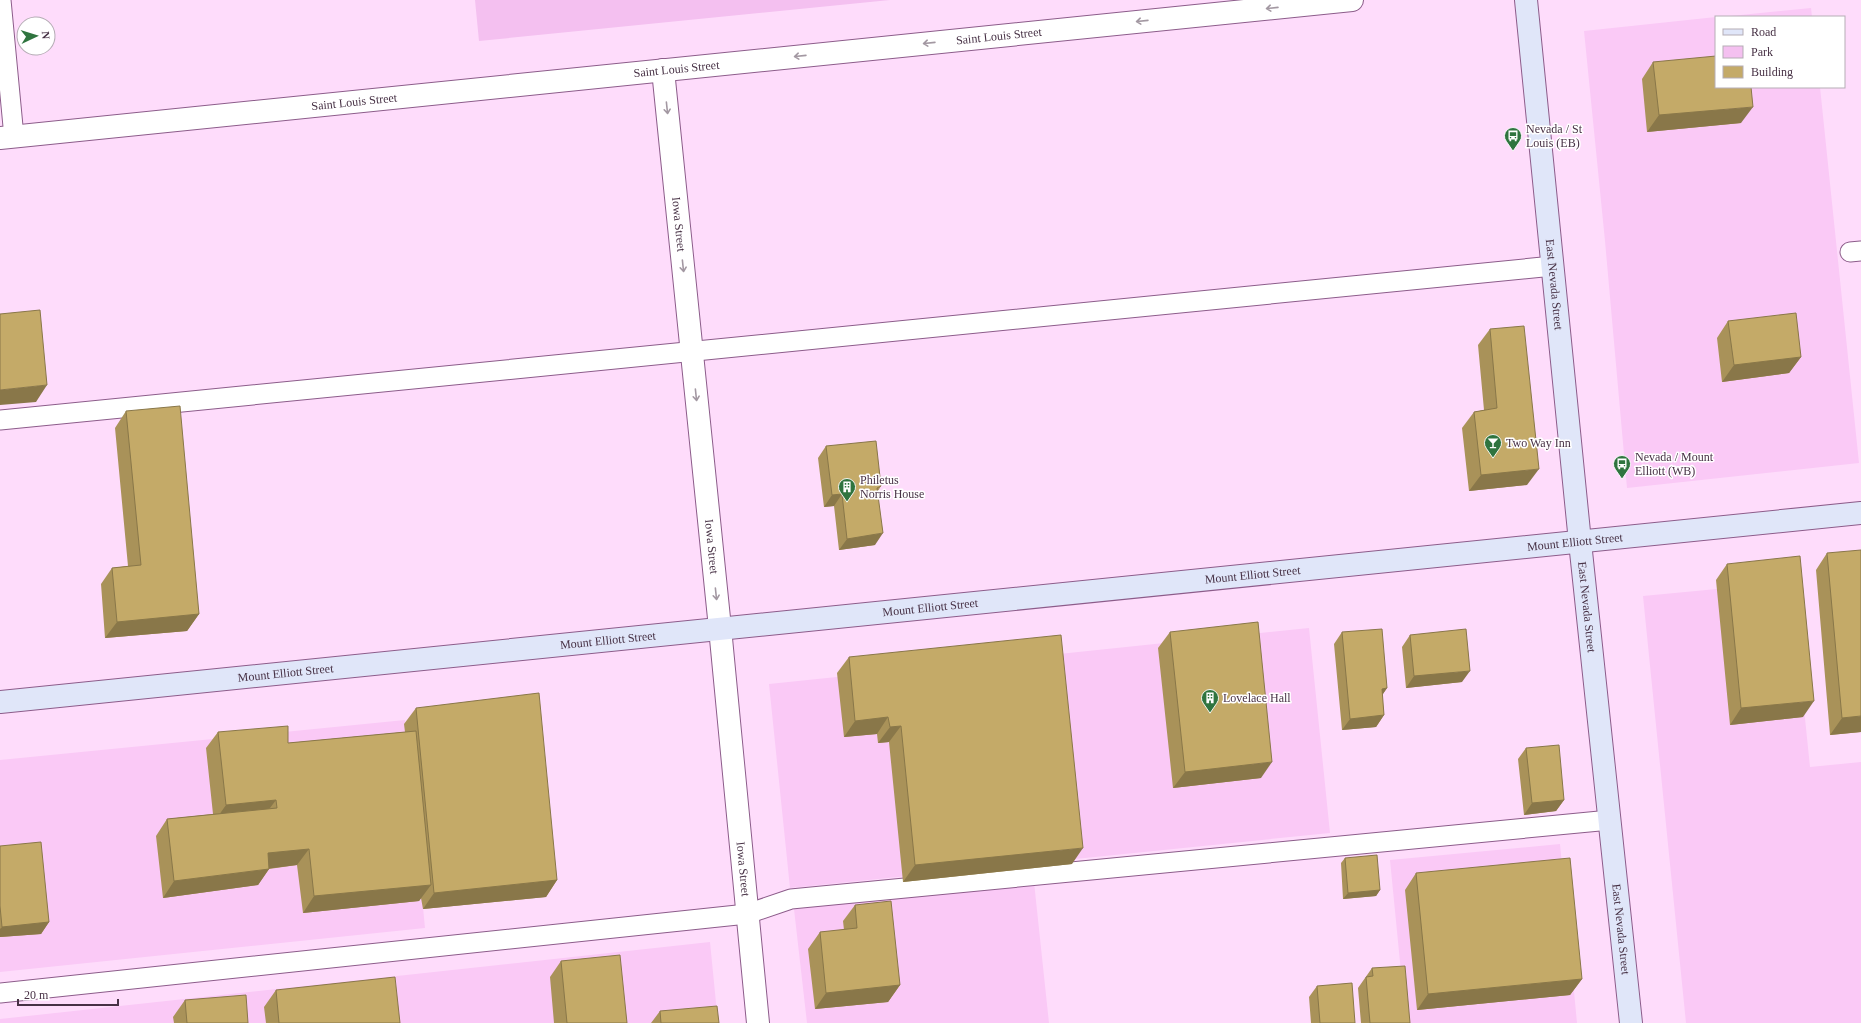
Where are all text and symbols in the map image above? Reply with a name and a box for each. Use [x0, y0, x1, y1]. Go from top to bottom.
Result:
one-way arrow [1266, 4, 1279, 12]
north arrow [16, 16, 56, 56]
legend [1715, 16, 1845, 88]
one-way arrow [1136, 17, 1149, 25]
street label: Saint Louis Street [955, 25, 1043, 47]
text: Road [1751, 25, 1776, 39]
text: N [40, 31, 52, 40]
one-way arrow [923, 39, 936, 46]
text: Park [1751, 45, 1773, 59]
one-way arrow [794, 52, 807, 59]
street label: Saint Louis Street [633, 58, 721, 80]
text: Building [1751, 65, 1793, 79]
street label: Saint Louis Street [311, 90, 398, 113]
one-way arrow [663, 101, 670, 114]
place label: Nevada / St Louis (EB) [1526, 122, 1583, 150]
bus stop icon: Nevada / St Louis (EB) [1503, 126, 1523, 151]
street label: Iowa Street [669, 196, 689, 253]
street label: East Nevada Street [1543, 238, 1566, 331]
one-way arrow [679, 259, 686, 272]
one-way arrow [692, 388, 700, 401]
bar icon: Two Way Inn [1483, 433, 1503, 458]
place label: Two Way Inn [1506, 436, 1571, 450]
place label: Nevada / Mount Elliott (WB) [1635, 450, 1714, 478]
bus stop icon: Nevada / Mount Elliott (WB) [1612, 454, 1632, 479]
place label: Philetus Norris House [860, 473, 924, 501]
building icon: Philetus Norris House [837, 477, 857, 502]
street label: Iowa Street [702, 518, 722, 575]
street label: Mount Elliott Street [1526, 530, 1624, 554]
street label: East Nevada Street [1575, 561, 1599, 654]
street label: Mount Elliott Street [1204, 563, 1302, 587]
one-way arrow [713, 587, 720, 600]
street label: Mount Elliott Street [882, 596, 979, 619]
street label: Mount Elliott Street [559, 628, 657, 652]
street label: Mount Elliott Street [237, 661, 335, 685]
building icon: Lovelace Hall [1200, 688, 1220, 713]
place label: Lovelace Hall [1223, 691, 1291, 705]
street label: Iowa Street [734, 841, 753, 898]
street label: East Nevada Street [1609, 883, 1633, 976]
scale bar [18, 981, 118, 1007]
text: 20 m [24, 988, 49, 1002]

